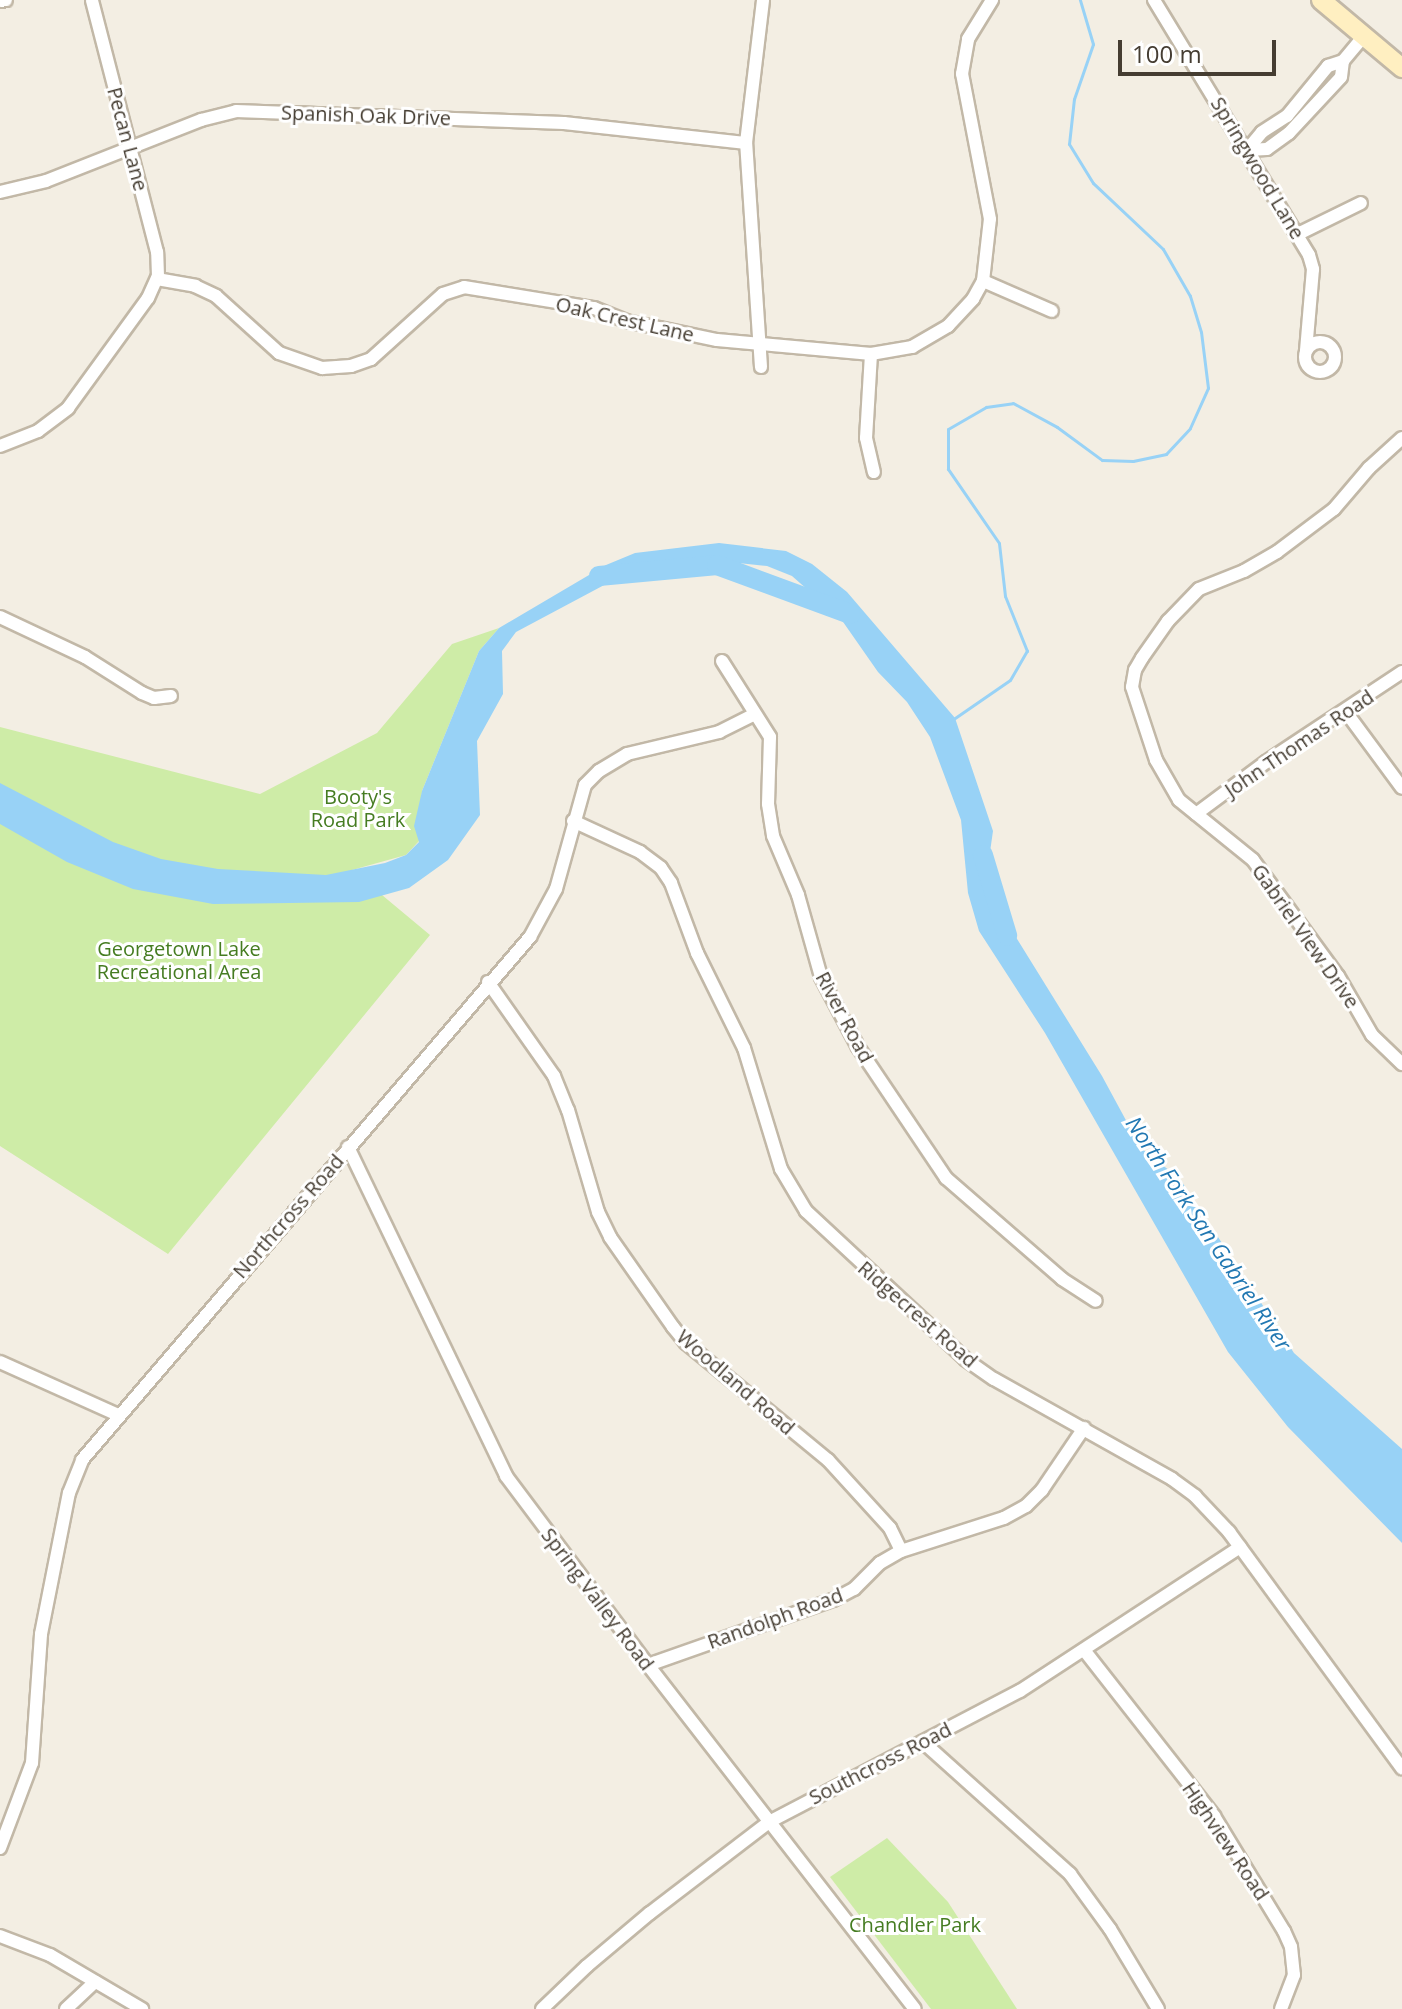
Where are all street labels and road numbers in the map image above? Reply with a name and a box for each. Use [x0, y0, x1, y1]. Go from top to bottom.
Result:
street label: Pecan Lane [103, 84, 153, 194]
street label: Springwood Lane [1206, 93, 1310, 243]
street label: Spanish Oak Drive [281, 100, 451, 130]
street label: Oak Crest Lane [553, 291, 697, 347]
street label: John Thomas Road [1220, 684, 1378, 802]
street label: Gabriel View Drive [1247, 859, 1365, 1013]
street label: River Road [811, 967, 879, 1067]
street label: Northcross Road [228, 1149, 348, 1283]
street label: Ridgecrest Road [853, 1256, 983, 1372]
street label: Woodland Road [672, 1324, 800, 1440]
street label: Spring Valley Road [537, 1523, 659, 1675]
street label: Randolph Road [704, 1582, 846, 1654]
street label: Southcross Road [805, 1717, 955, 1809]
street label: Highview Road [1178, 1777, 1274, 1905]

